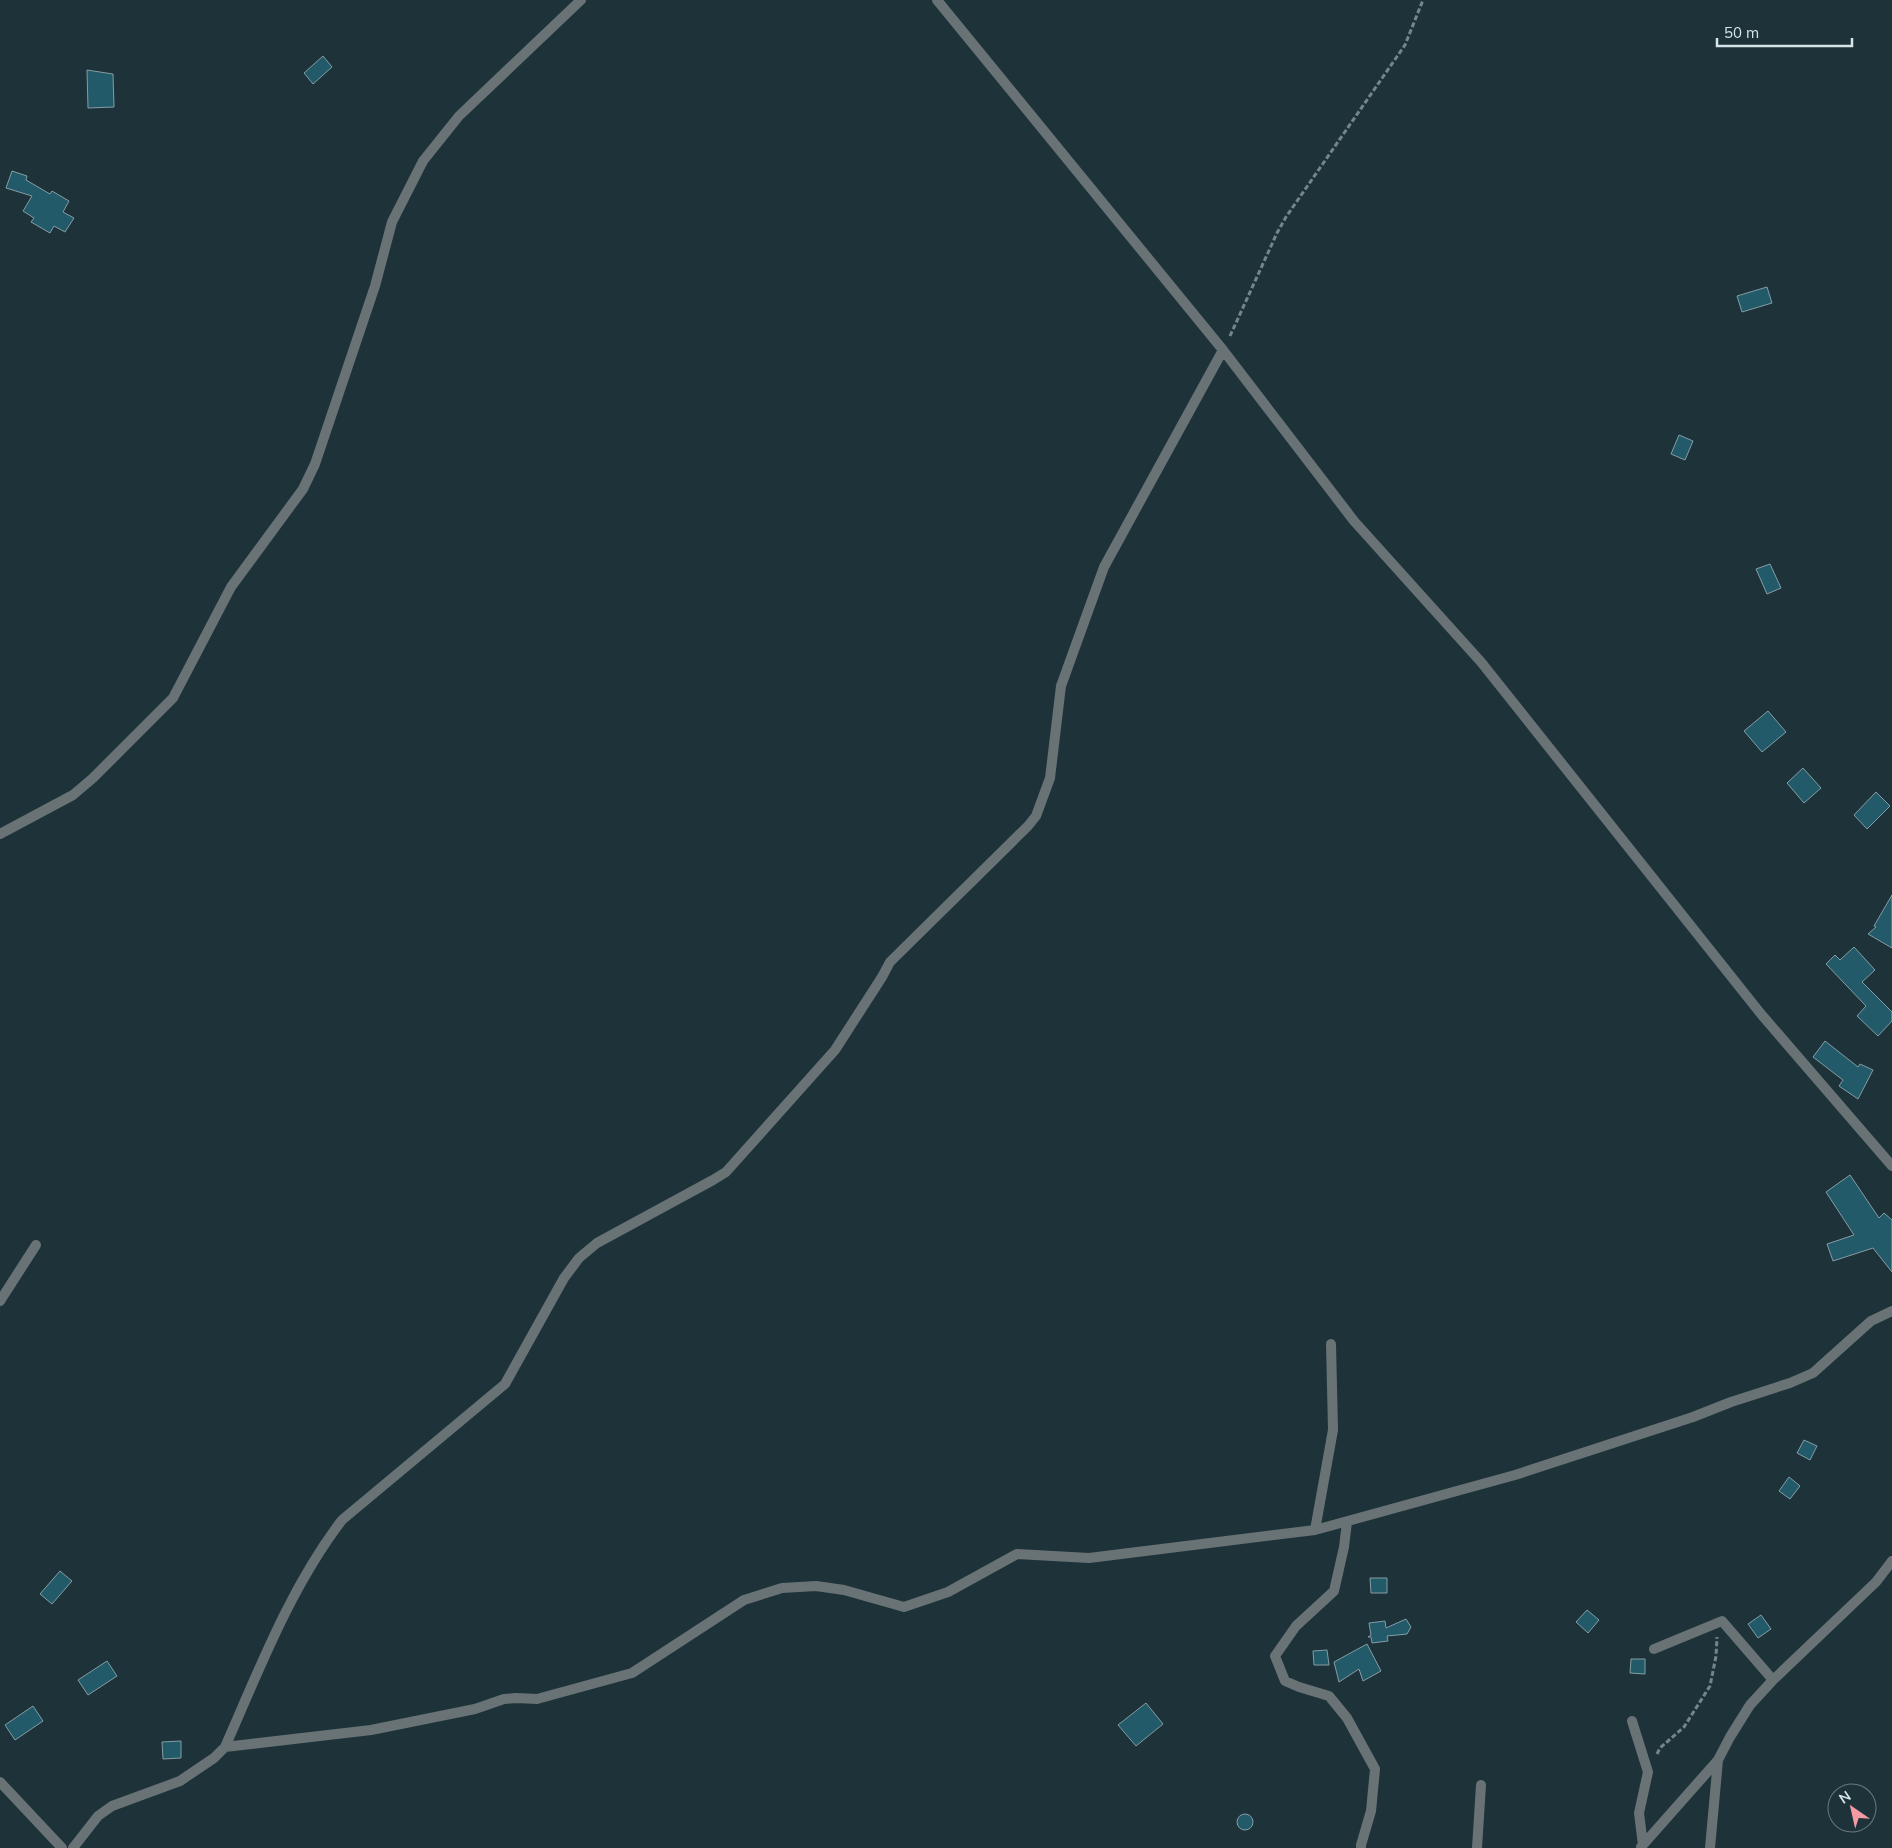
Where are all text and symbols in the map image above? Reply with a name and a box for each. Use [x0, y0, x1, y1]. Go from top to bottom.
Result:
scale bar [1717, 15, 1852, 47]
text: 50 m [1724, 23, 1759, 42]
north arrow [1827, 1783, 1877, 1833]
text: N [1835, 1787, 1854, 1808]

